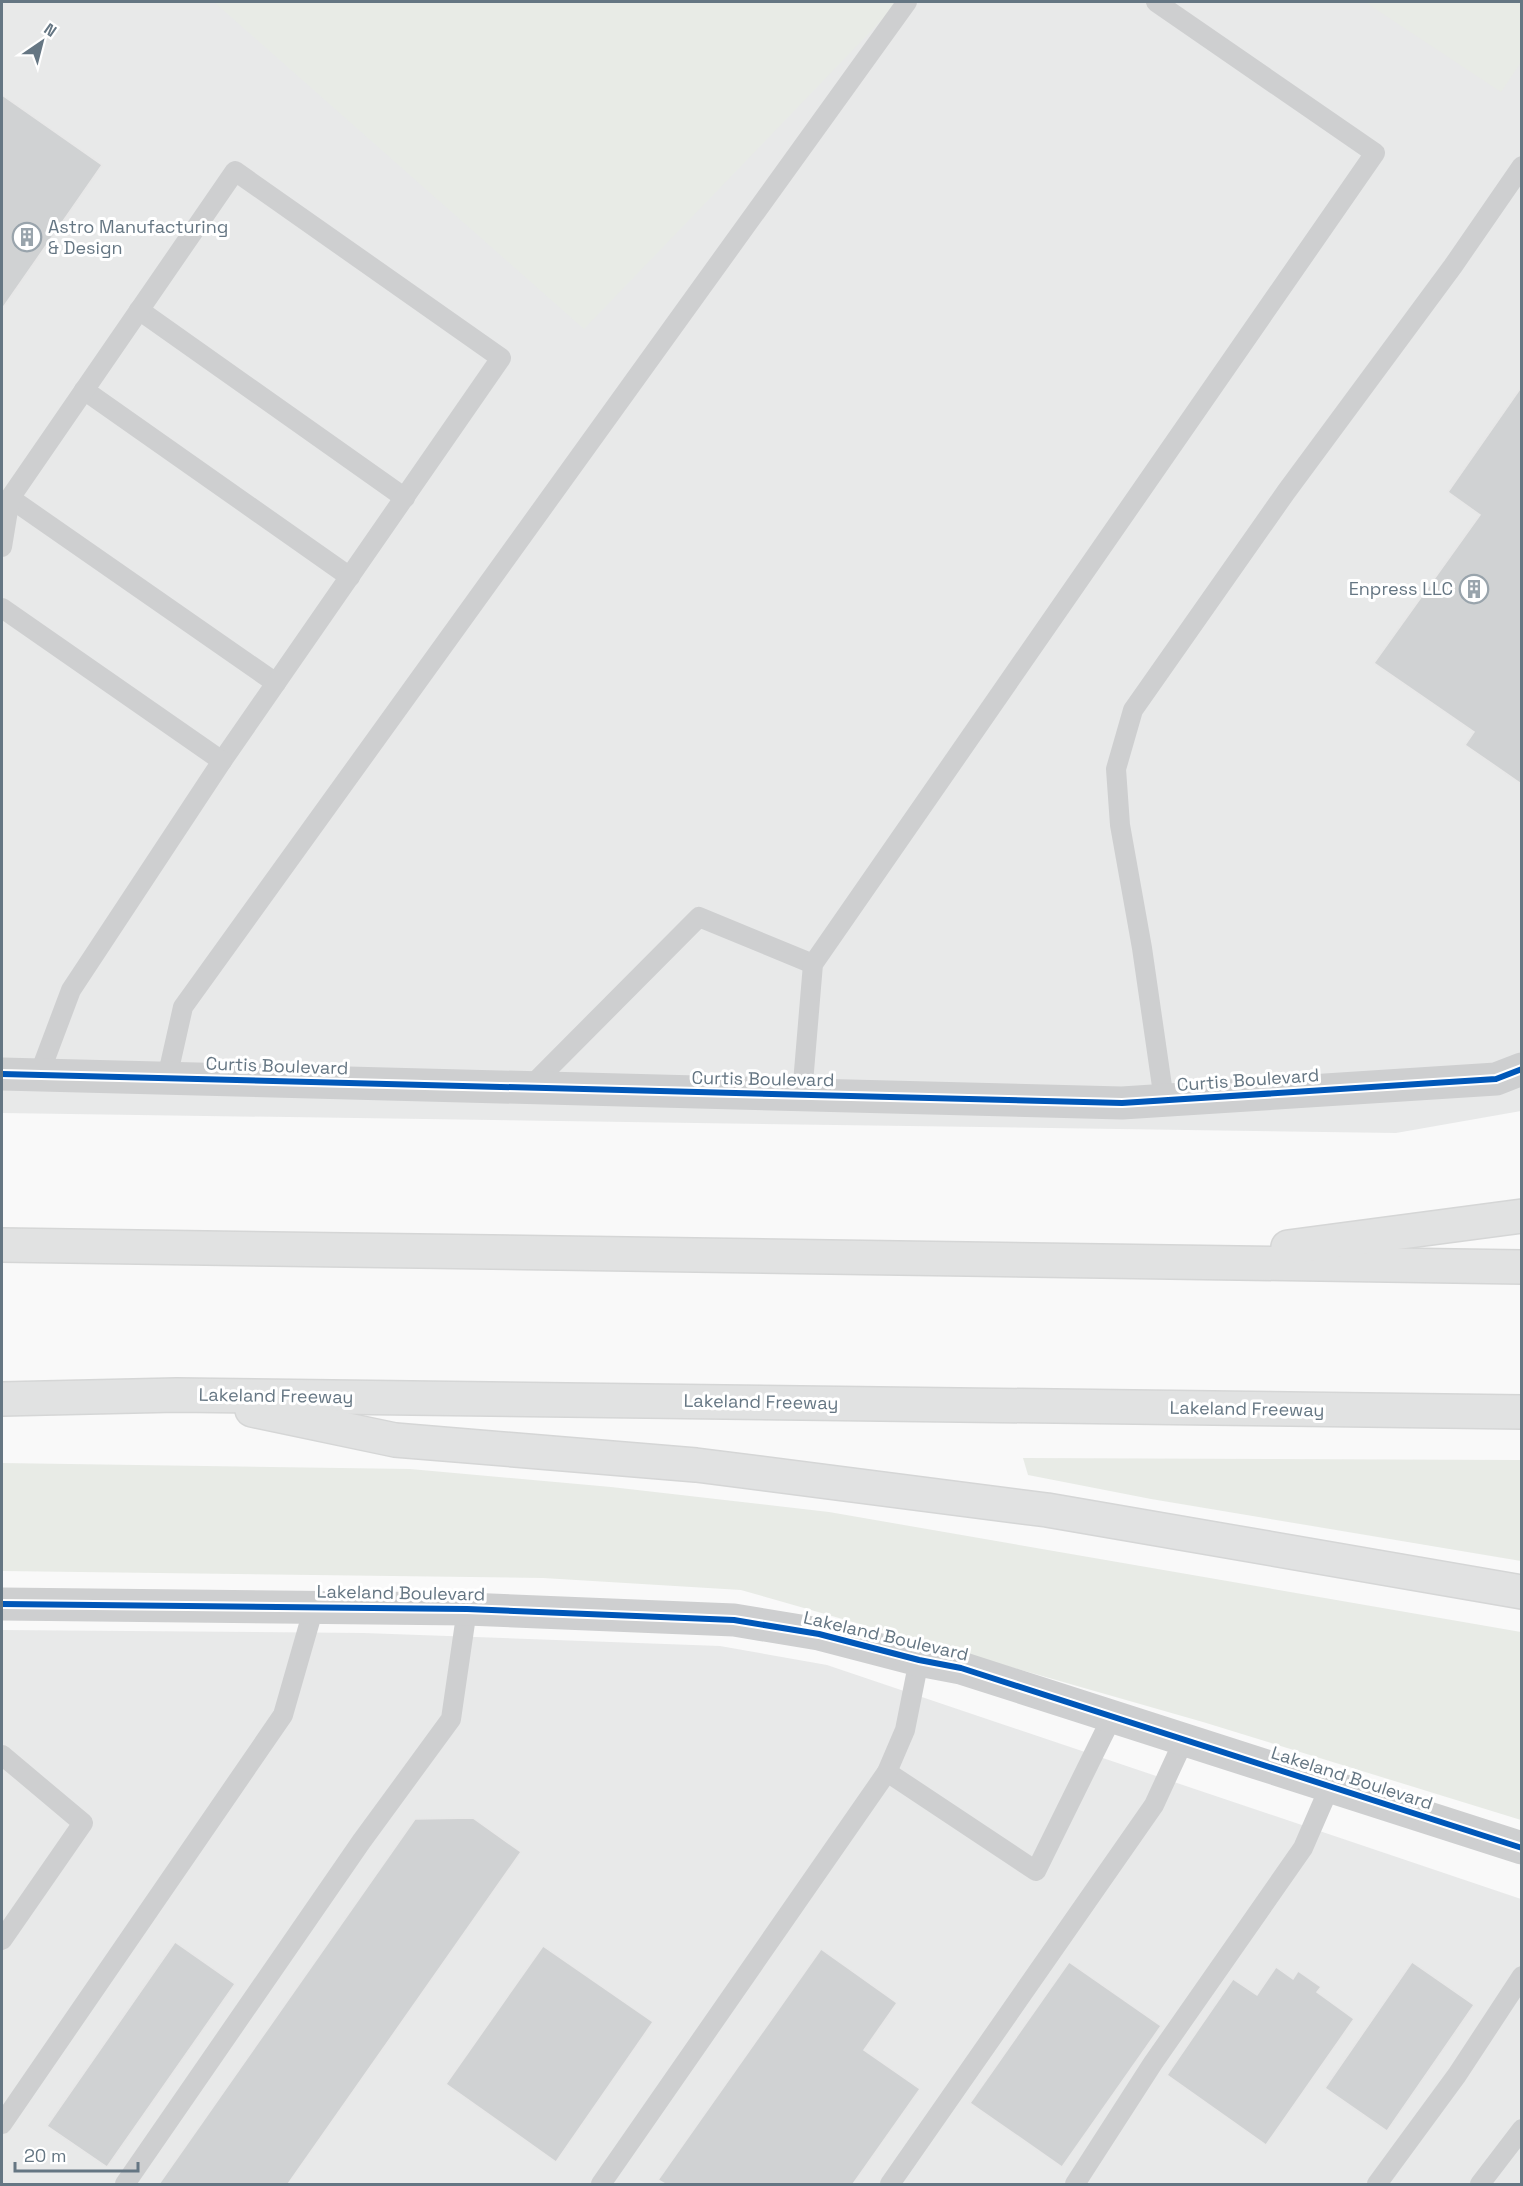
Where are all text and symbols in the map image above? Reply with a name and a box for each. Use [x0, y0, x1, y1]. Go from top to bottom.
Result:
north arrow [12, 12, 72, 72]
text: N [40, 18, 61, 42]
place label: Astro Manufacturing & Design [48, 215, 228, 259]
building icon: Astro Manufacturing & Design [11, 221, 43, 253]
building icon: Enpress LLC [1458, 573, 1490, 605]
place label: Enpress LLC [1349, 577, 1453, 600]
street label: Curtis Boulevard [205, 1052, 349, 1079]
street label: Curtis Boulevard [1176, 1063, 1320, 1096]
street label: Curtis Boulevard [691, 1066, 835, 1091]
street label: Lakeland Freeway [198, 1383, 354, 1408]
street label: Lakeland Freeway [683, 1389, 839, 1414]
street label: Lakeland Freeway [1169, 1396, 1325, 1421]
street label: Lakeland Boulevard [317, 1580, 486, 1605]
street label: Lakeland Boulevard [801, 1605, 971, 1666]
street label: Lakeland Boulevard [1268, 1741, 1436, 1815]
scale bar [15, 2135, 138, 2173]
text: 20 m [24, 2144, 67, 2167]

